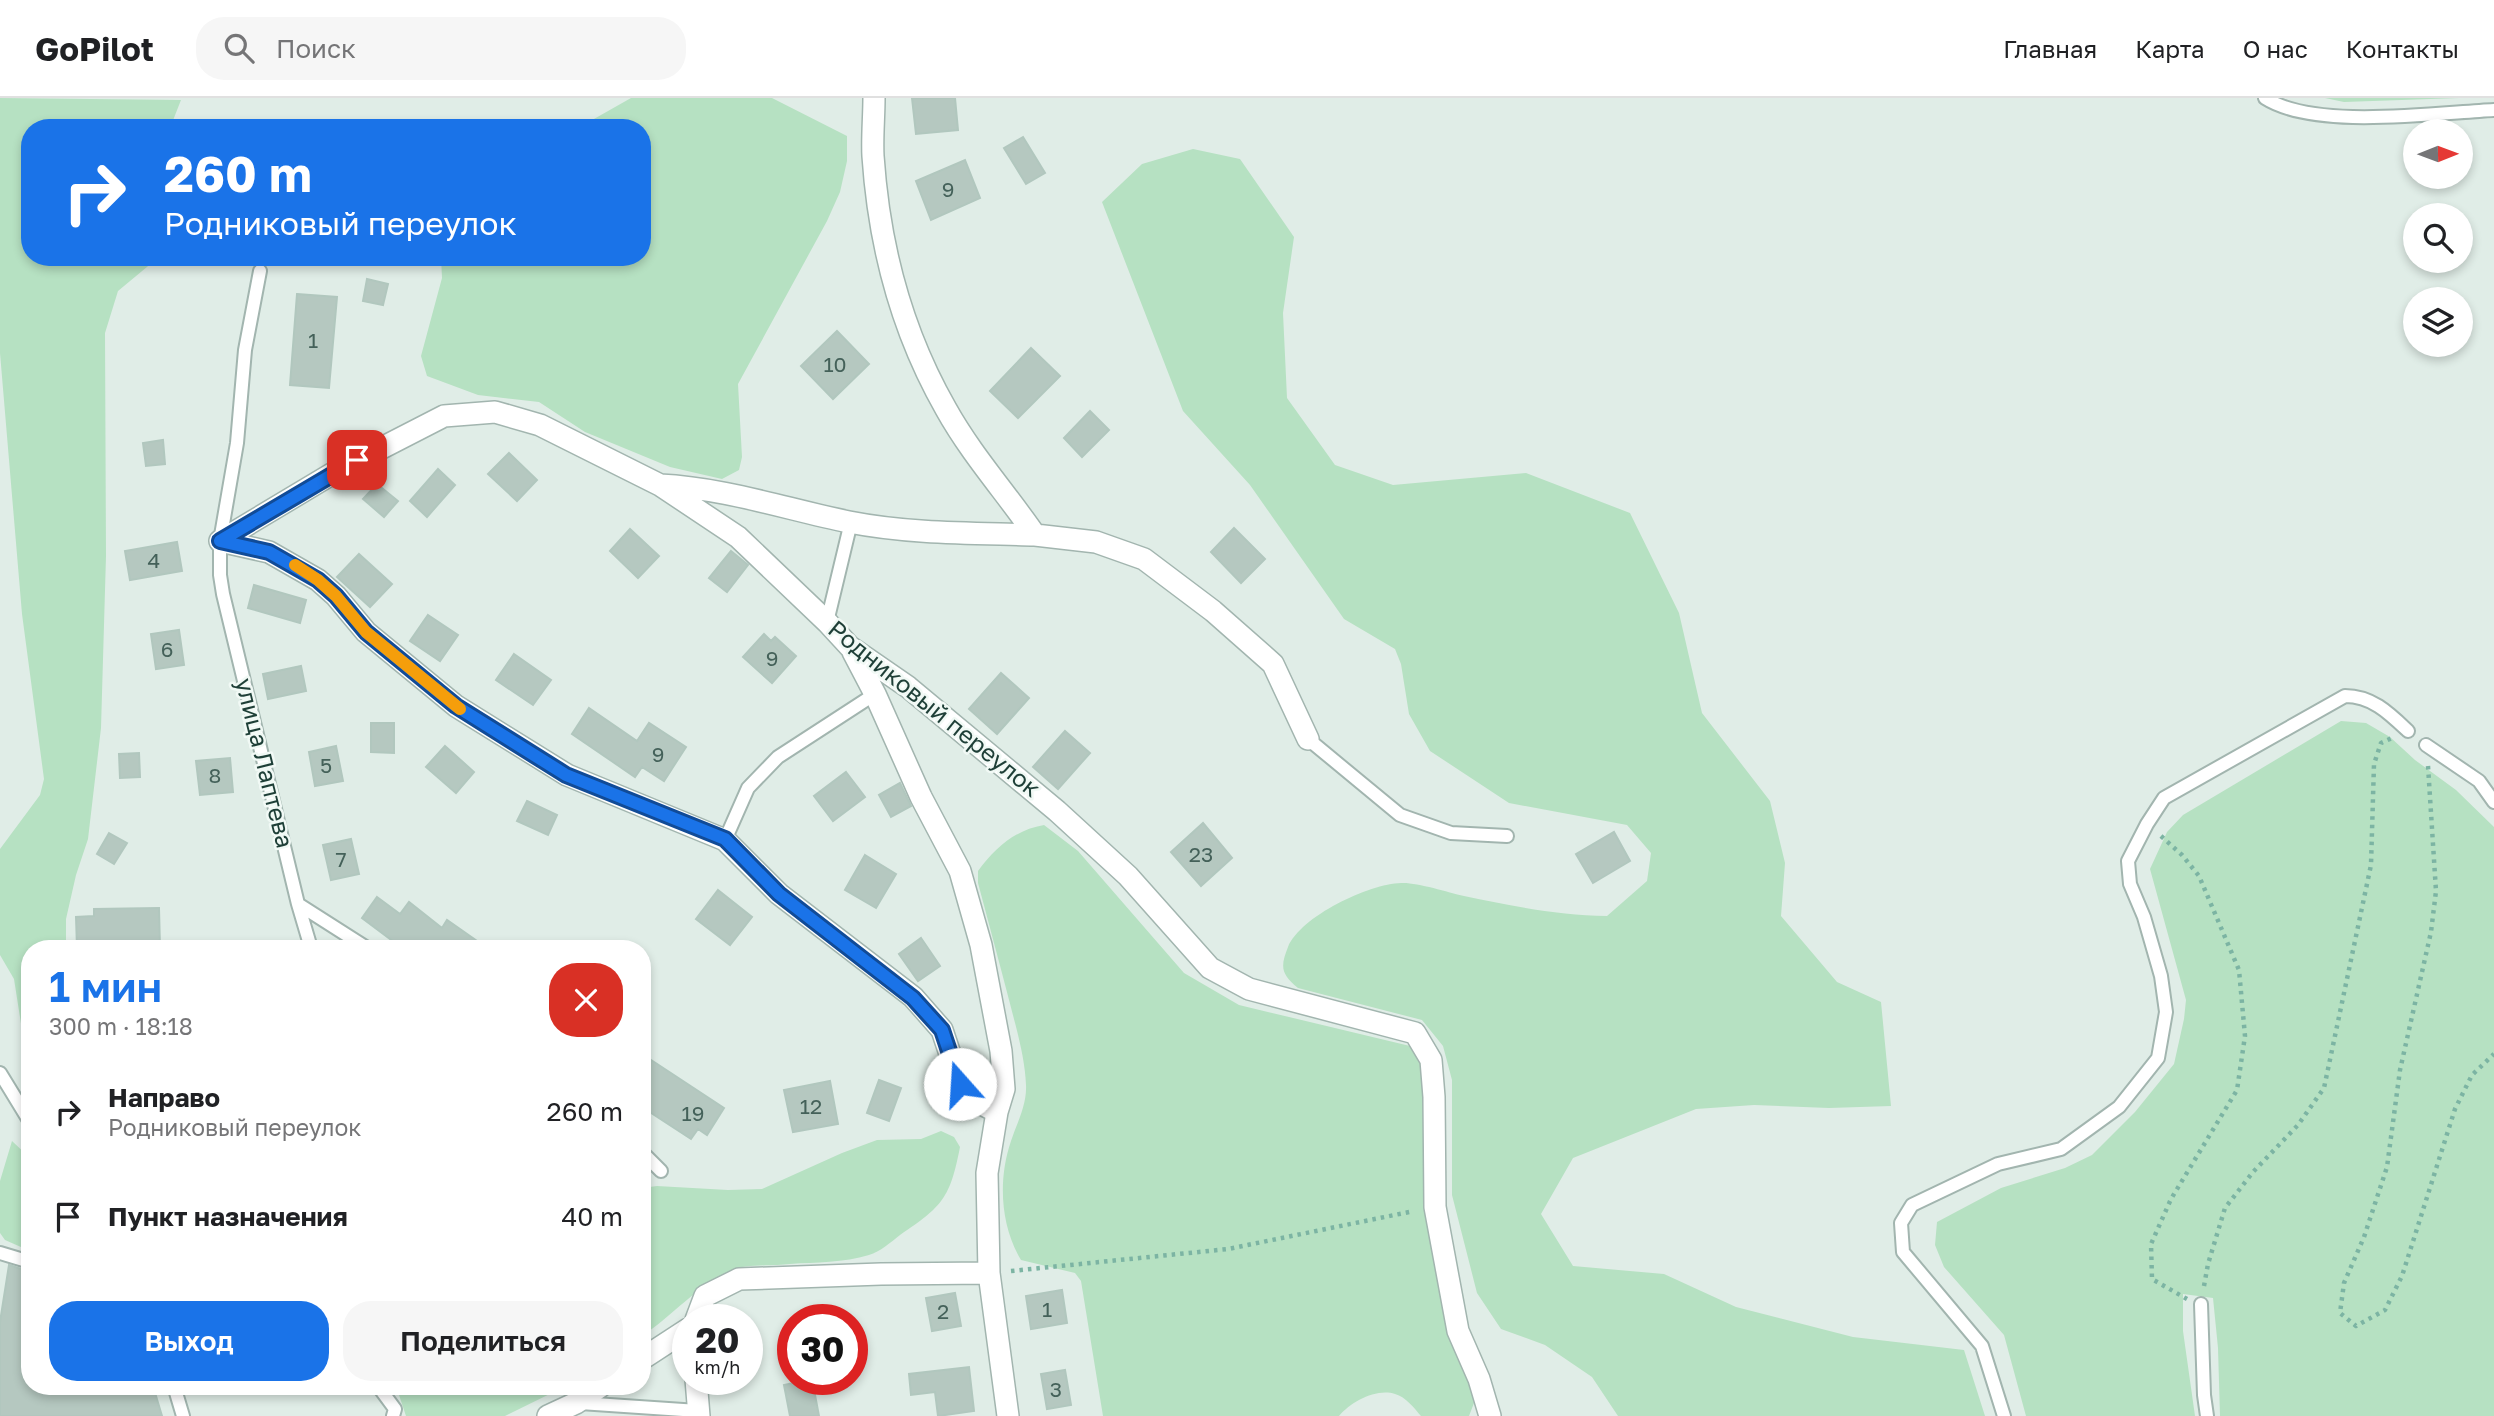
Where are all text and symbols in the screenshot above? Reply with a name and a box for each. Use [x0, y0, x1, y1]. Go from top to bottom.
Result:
search box [196, 17, 686, 80]
text: GoPilot [35, 29, 154, 68]
icon: search [220, 29, 258, 67]
text: Поиск [276, 33, 356, 64]
text: Главная [2003, 34, 2097, 63]
text: Карта [2135, 34, 2205, 63]
text: О нас [2243, 34, 2308, 63]
text: Контакты [2346, 34, 2459, 63]
north arrow [2403, 119, 2473, 189]
map controls [2403, 119, 2473, 357]
text: 260 m [164, 144, 312, 203]
icon: right [49, 147, 140, 238]
house number: 9 [942, 176, 954, 202]
button: search [2403, 203, 2473, 273]
text: Родниковый переулок [164, 204, 517, 242]
button: layers [2403, 287, 2473, 357]
house number: 1 [308, 327, 318, 353]
house number: 10 [823, 351, 847, 377]
pin [327, 430, 387, 490]
icon: arrive [338, 441, 376, 479]
house number: 4 [148, 547, 160, 573]
street label: Родниковый переулок [823, 613, 1047, 802]
house number: 6 [161, 636, 173, 662]
house number: 9 [766, 645, 778, 671]
street label: улица Лаптева [230, 675, 301, 851]
house number: 9 [652, 741, 664, 767]
house number: 5 [320, 752, 332, 778]
house number: 8 [209, 762, 221, 788]
house number: 23 [1189, 841, 1213, 867]
house number: 7 [335, 846, 347, 872]
text: 1 мин [49, 961, 162, 1011]
button: close [549, 963, 623, 1037]
text: 300 m · 18:18 [49, 1012, 193, 1040]
position arrow [923, 1047, 997, 1121]
text: Направо [108, 1082, 220, 1113]
icon: right [49, 1093, 87, 1131]
house number: 12 [800, 1093, 822, 1119]
text: 260 m [547, 1096, 623, 1127]
house number: 19 [682, 1100, 704, 1126]
text: Родниковый переулок [108, 1113, 362, 1141]
icon: arrive [49, 1198, 87, 1236]
text: Пункт назначения [108, 1201, 348, 1232]
text: 40 m [562, 1201, 623, 1232]
house number: 1 [1042, 1296, 1052, 1322]
house number: 2 [937, 1298, 949, 1324]
button: Выход [49, 1301, 329, 1381]
button: Поделиться [343, 1301, 623, 1381]
speed limit sign: 30 [777, 1304, 868, 1395]
text: 20 [695, 1319, 740, 1361]
text: km/h [695, 1356, 740, 1378]
house number: 3 [1050, 1376, 1062, 1402]

